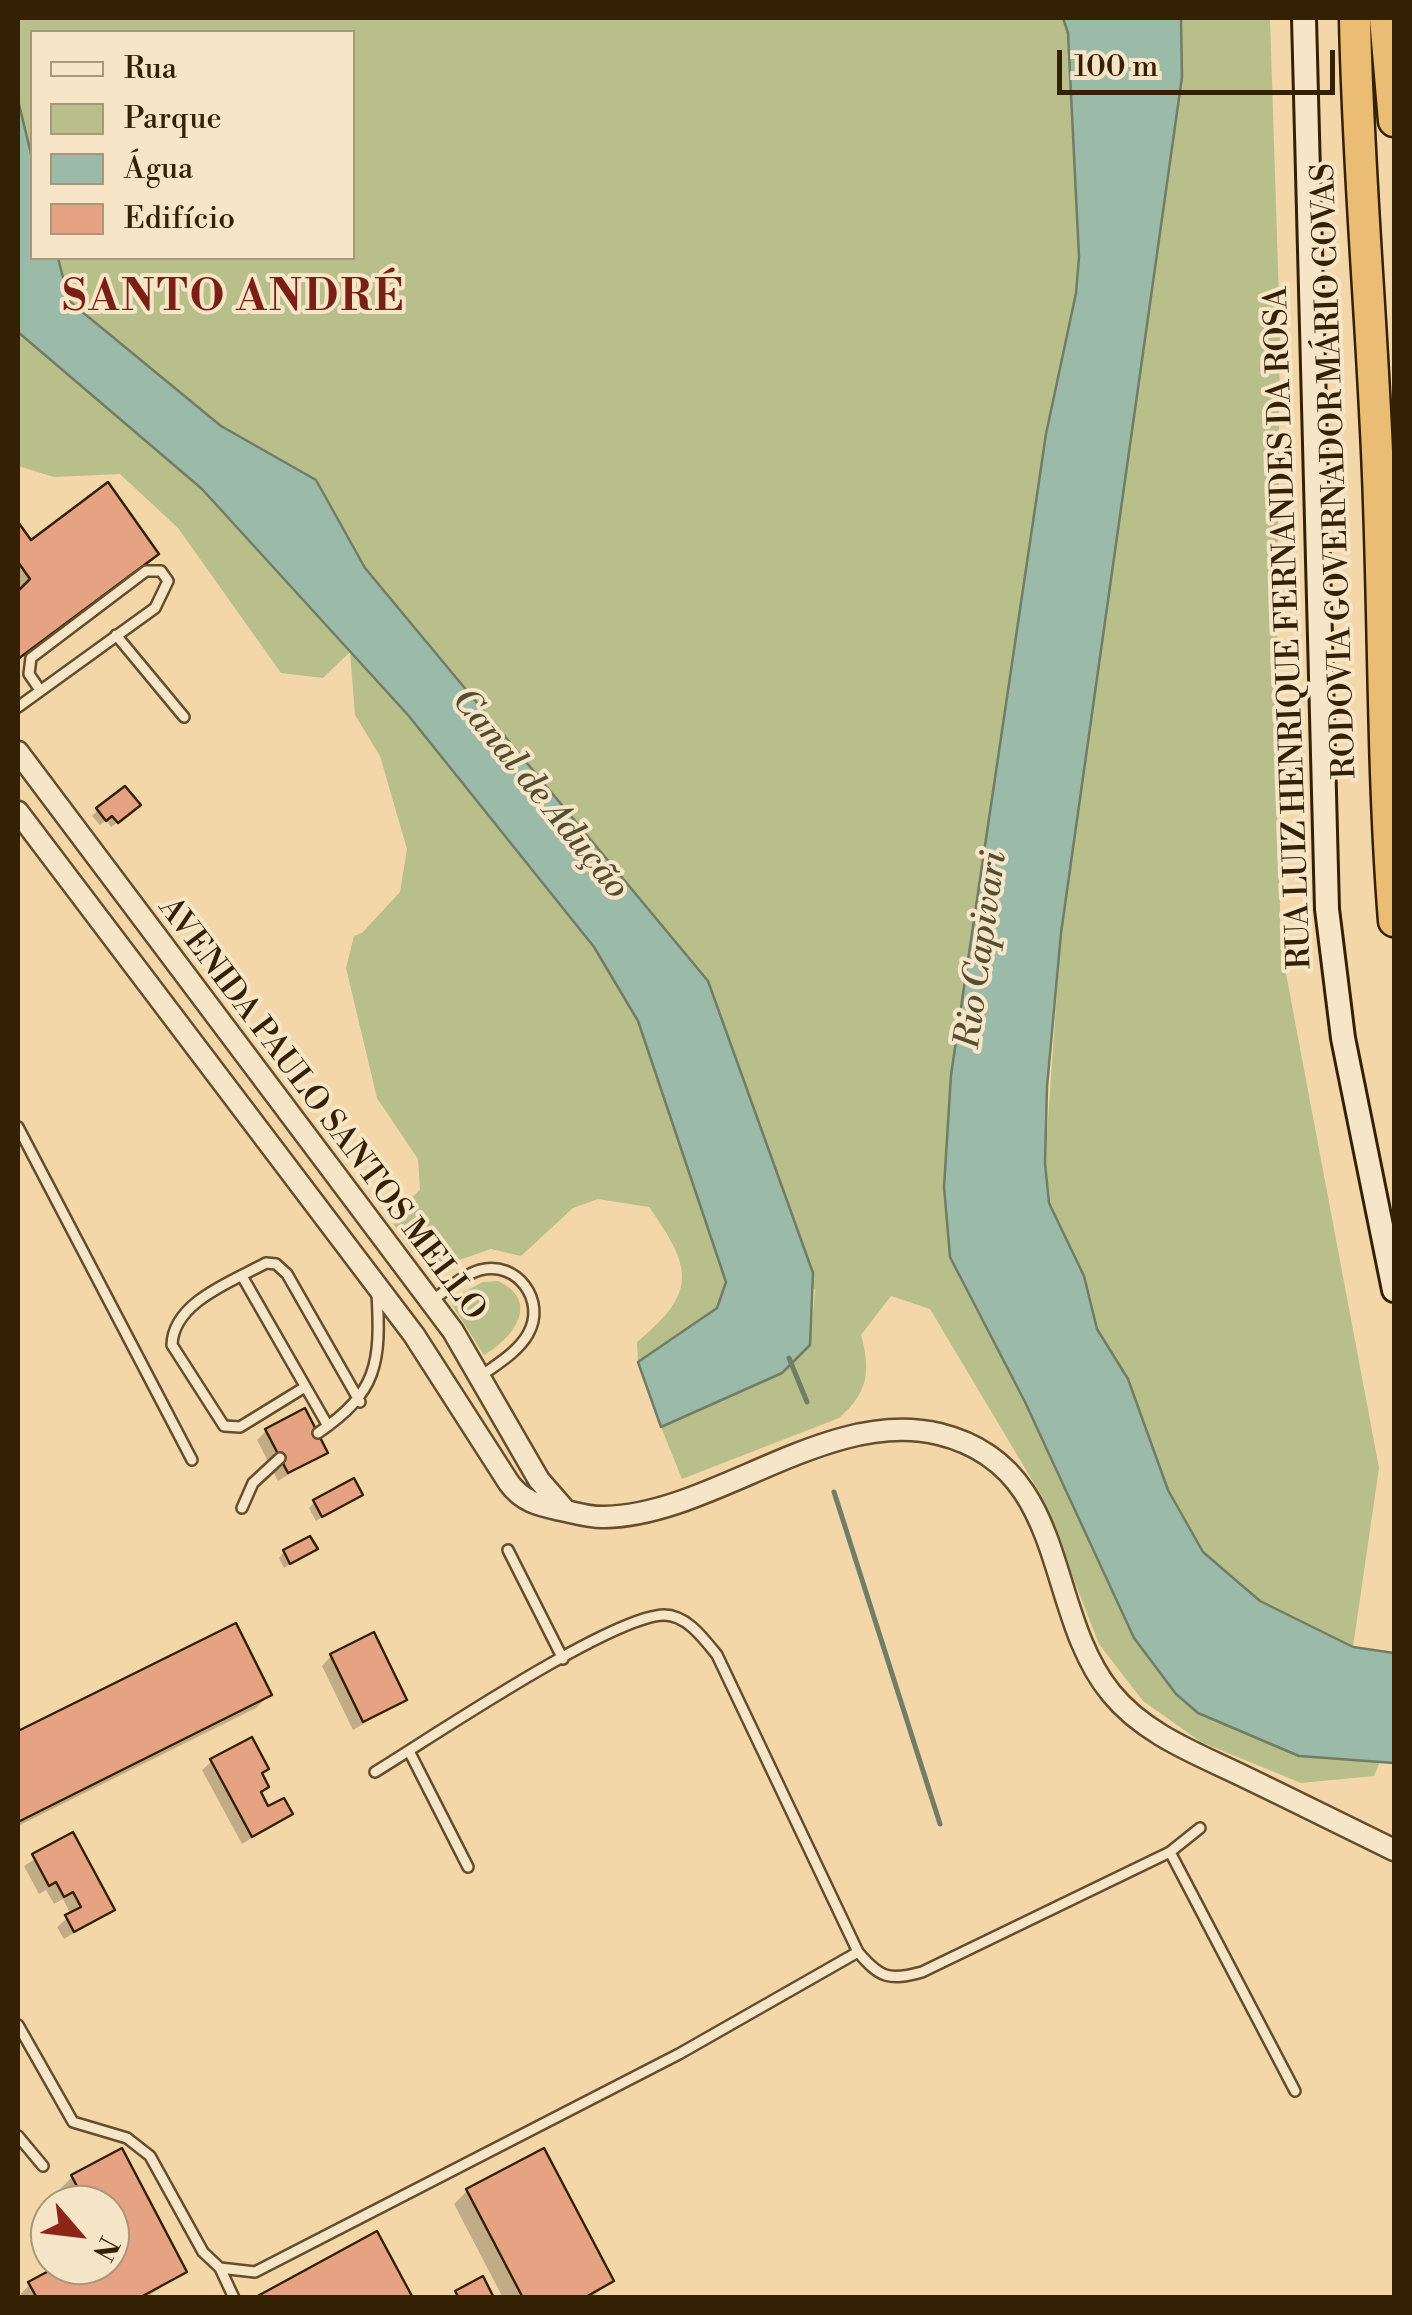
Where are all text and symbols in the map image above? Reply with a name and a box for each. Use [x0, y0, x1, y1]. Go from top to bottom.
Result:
legend [30, 30, 355, 260]
scale bar [1062, 30, 1340, 92]
text: 100 m [1074, 48, 1158, 86]
text: Rua [124, 50, 177, 88]
text: Parque [124, 100, 222, 138]
text: Água [124, 150, 193, 188]
street label: RODOVIA GOVERNADOR MÁRIO COVAS [1306, 162, 1366, 780]
text: Edifício [124, 200, 235, 238]
district label: SANTO ANDRÉ [62, 275, 406, 325]
street label: RUA LUIZ HENRIQUE FERNANDES DA ROSA [1259, 286, 1321, 970]
water label: Canal de Adução [441, 681, 637, 909]
water label: Rio Capivari [948, 849, 1018, 1051]
street label: AVENIDA PAULO SANTOS MELLO [149, 891, 493, 1329]
north arrow [30, 2185, 130, 2285]
text: N [85, 2230, 126, 2266]

